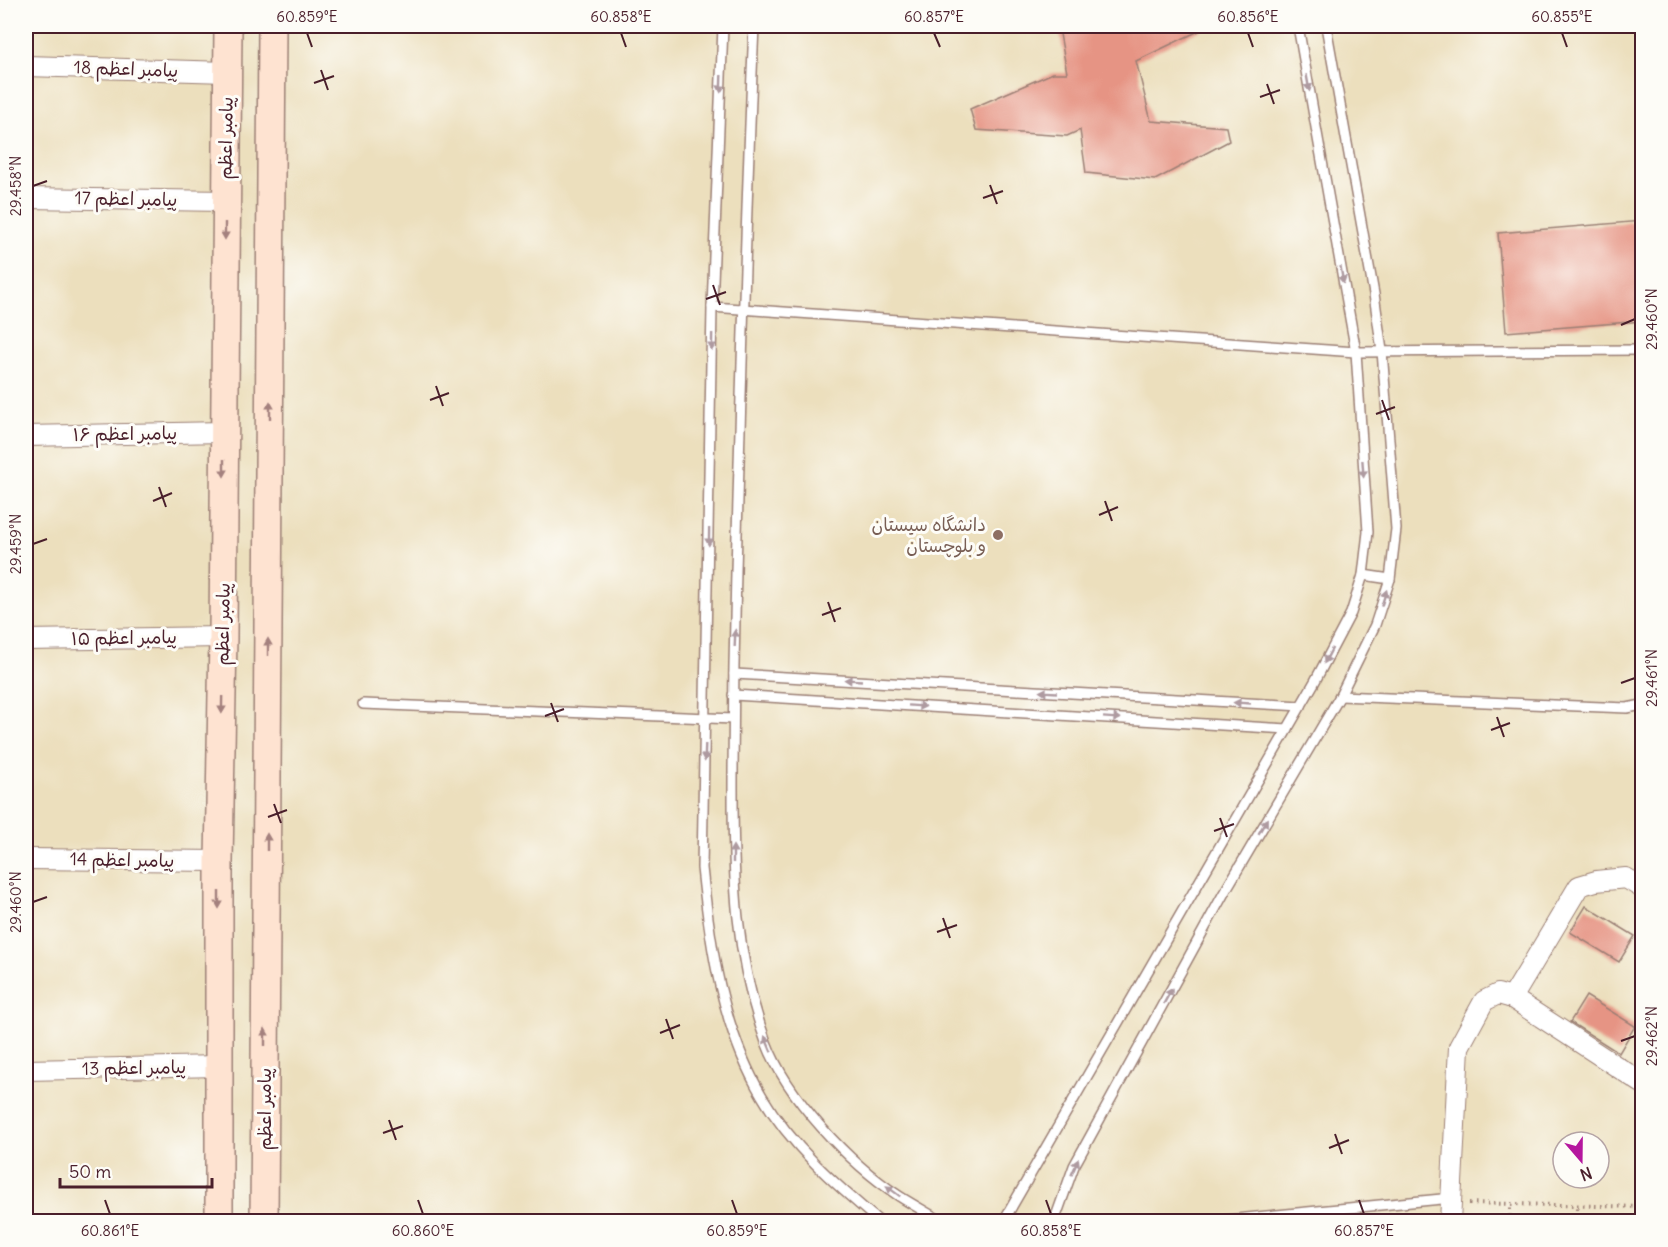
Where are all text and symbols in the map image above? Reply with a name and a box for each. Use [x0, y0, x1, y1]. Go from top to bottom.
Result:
text: 60.859°E [276, 7, 338, 26]
text: 60.858°E [590, 7, 652, 26]
text: 60.857°E [904, 7, 964, 26]
text: 60.856°E [1217, 7, 1279, 26]
text: 60.855°E [1531, 7, 1593, 26]
street label: پیامبر اعظم 18 [73, 55, 179, 85]
one-way arrow [716, 74, 726, 93]
one-way arrow [1304, 74, 1313, 93]
street label: پیامبر اعظم [213, 96, 241, 180]
text: 29.458°N [6, 156, 25, 216]
street label: پیامبر اعظم 17 [74, 186, 178, 214]
one-way arrow [221, 221, 230, 240]
one-way arrow [1338, 266, 1347, 285]
text: 29.460°N [1642, 288, 1661, 350]
one-way arrow [707, 332, 717, 351]
one-way arrow [265, 401, 274, 420]
street label: پیامبر اعظم ۱۶ [73, 421, 177, 449]
one-way arrow [219, 458, 229, 477]
one-way arrow [1359, 459, 1368, 478]
place label: دانشگاه سیستان و بلوچستان [872, 513, 986, 558]
text: 29.459°N [6, 514, 25, 574]
one-way arrow [704, 527, 714, 546]
marker: دانشگاه سیستان و بلوچستان [991, 528, 1005, 542]
street label: پیامبر اعظم [210, 582, 238, 666]
one-way arrow [1380, 589, 1389, 607]
street label: پیامبر اعظم ۱۵ [71, 625, 177, 653]
one-way arrow [730, 629, 739, 648]
one-way arrow [263, 638, 273, 657]
one-way arrow [1324, 647, 1334, 665]
text: 29.461°N [1642, 649, 1661, 707]
one-way arrow [843, 676, 862, 685]
one-way arrow [1038, 687, 1057, 696]
one-way arrow [217, 695, 227, 714]
one-way arrow [1233, 698, 1252, 708]
one-way arrow [908, 702, 927, 711]
one-way arrow [1102, 714, 1121, 723]
one-way arrow [700, 743, 710, 762]
one-way arrow [1258, 818, 1269, 834]
one-way arrow [262, 833, 271, 852]
one-way arrow [728, 845, 738, 864]
street label: پیامبر اعظم 14 [70, 847, 174, 875]
text: 29.460°N [6, 871, 25, 933]
one-way arrow [214, 890, 224, 909]
one-way arrow [1163, 987, 1173, 1004]
text: 29.462°N [1642, 1006, 1661, 1066]
one-way arrow [260, 1028, 270, 1047]
one-way arrow [763, 1035, 773, 1053]
street label: پیامبر اعظم 13 [82, 1055, 186, 1083]
street label: پیامبر اعظم [253, 1068, 279, 1150]
north arrow [1551, 1130, 1611, 1190]
scale bar [60, 1151, 212, 1189]
one-way arrow [1070, 1158, 1079, 1175]
text: 50 m [69, 1160, 111, 1183]
text: N [1578, 1163, 1595, 1185]
one-way arrow [886, 1185, 902, 1197]
text: 60.861°E [81, 1221, 140, 1240]
text: 60.860°E [392, 1221, 454, 1240]
text: 60.859°E [706, 1221, 768, 1240]
text: 60.858°E [1020, 1221, 1082, 1240]
text: 60.857°E [1334, 1221, 1394, 1240]

